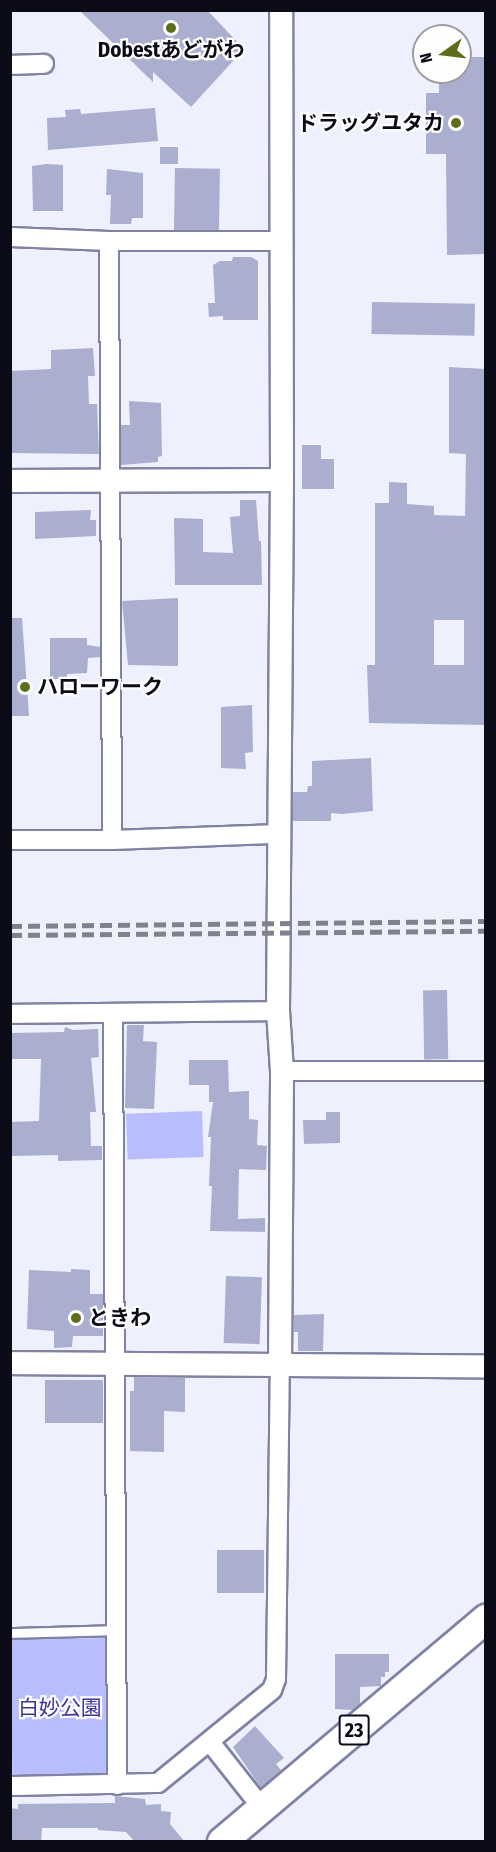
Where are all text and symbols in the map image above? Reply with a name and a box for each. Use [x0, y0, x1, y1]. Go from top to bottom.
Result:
marker: Dobestあどがわ [164, 21, 178, 35]
north arrow [412, 24, 472, 84]
place label: Dobestあどがわ [98, 37, 244, 63]
text: N [416, 51, 436, 65]
place label: ドラッグユタカ [297, 110, 444, 136]
marker: ドラッグユタカ [449, 116, 463, 130]
place label: ハローワーク [37, 674, 163, 700]
marker: ハローワーク [18, 680, 32, 694]
place label: ときわ [88, 1305, 151, 1331]
marker: ときわ [69, 1311, 83, 1325]
park label: 白妙公園 [18, 1695, 102, 1721]
road number: 23 [338, 1713, 370, 1747]

